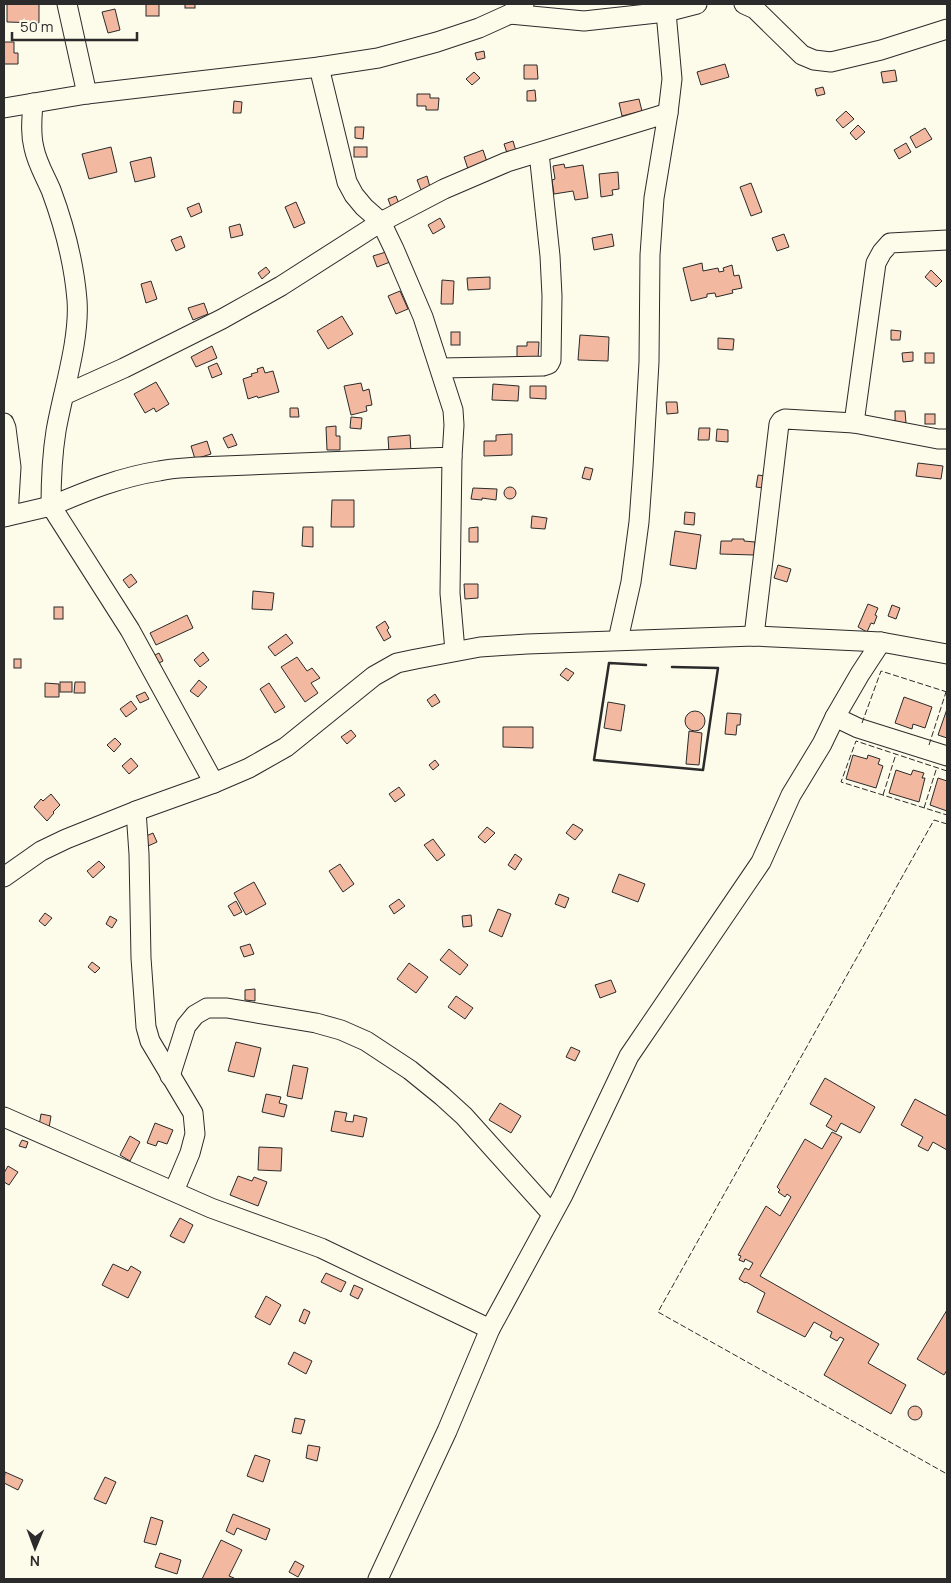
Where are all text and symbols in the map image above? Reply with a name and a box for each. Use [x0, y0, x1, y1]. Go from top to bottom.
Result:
scale bar [12, 10, 138, 42]
text: 50 m [20, 16, 54, 37]
north arrow [10, 1523, 60, 1573]
text: N [30, 1552, 40, 1571]

